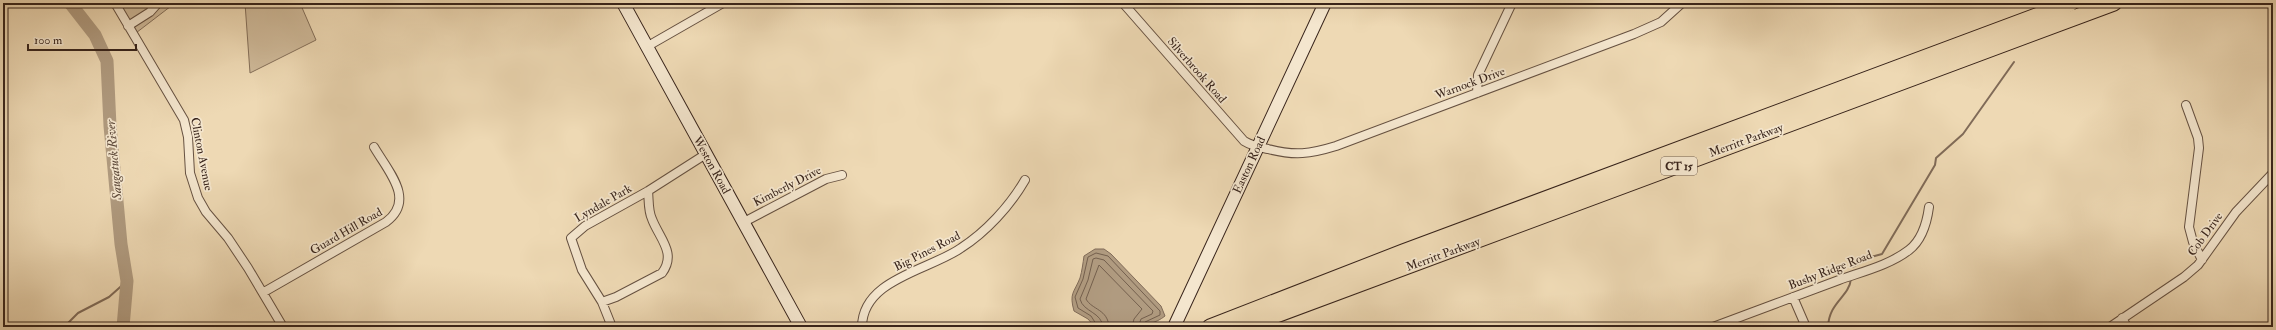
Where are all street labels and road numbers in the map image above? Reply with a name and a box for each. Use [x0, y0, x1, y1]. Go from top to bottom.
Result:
street label: Silverbrook Road [1164, 34, 1229, 106]
street label: Warnock Drive [1432, 64, 1507, 103]
street label: Clinton Avenue [187, 116, 216, 192]
street label: Merritt Parkway [1707, 120, 1786, 161]
street label: Weston Road [689, 133, 734, 197]
street label: Easton Road [1230, 134, 1269, 196]
road number: CT 15 [1661, 157, 1697, 175]
street label: Kimberly Drive [751, 163, 824, 210]
street label: Lyndale Park [572, 181, 635, 226]
street label: Guard Hill Road [307, 205, 385, 258]
street label: Cob Drive [2185, 209, 2226, 259]
street label: Big Pines Road [892, 228, 963, 275]
street label: Merritt Parkway [1404, 234, 1483, 275]
street label: Bushy Ridge Road [1786, 248, 1874, 293]

